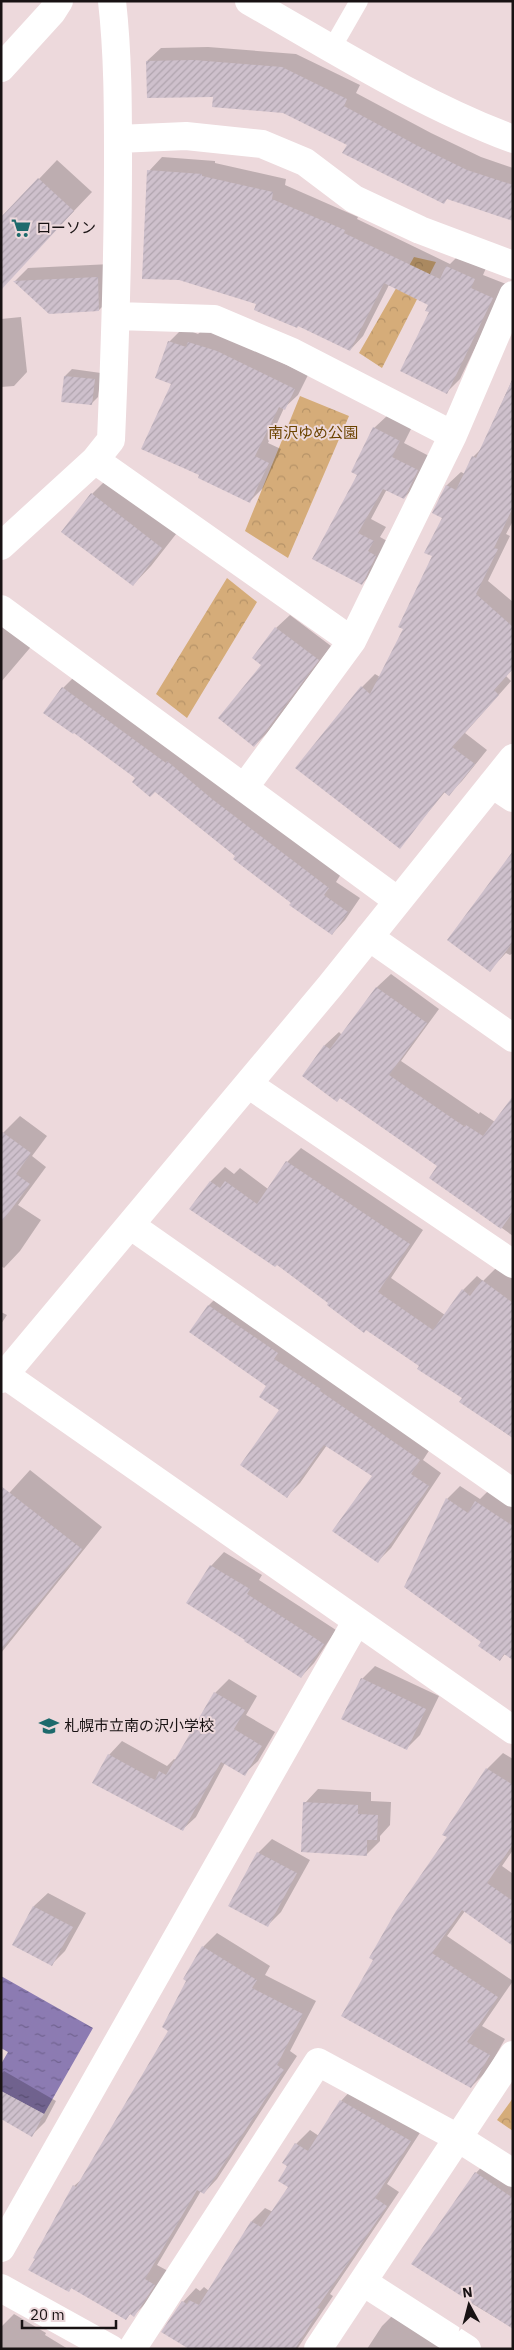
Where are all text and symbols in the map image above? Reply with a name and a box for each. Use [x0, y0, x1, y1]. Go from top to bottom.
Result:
supermarket icon: ローソン [10, 217, 32, 239]
place label: ローソン [36, 218, 96, 237]
park label: 南沢ゆめ公園 [268, 423, 358, 442]
school or university icon: 札幌市立南の沢小学校 [38, 1715, 60, 1737]
place label: 札幌市立南の沢小学校 [64, 1716, 214, 1735]
north arrow [444, 2280, 494, 2330]
text: N [461, 2283, 474, 2302]
scale bar [22, 2298, 116, 2330]
text: 20 m [30, 2305, 65, 2324]

